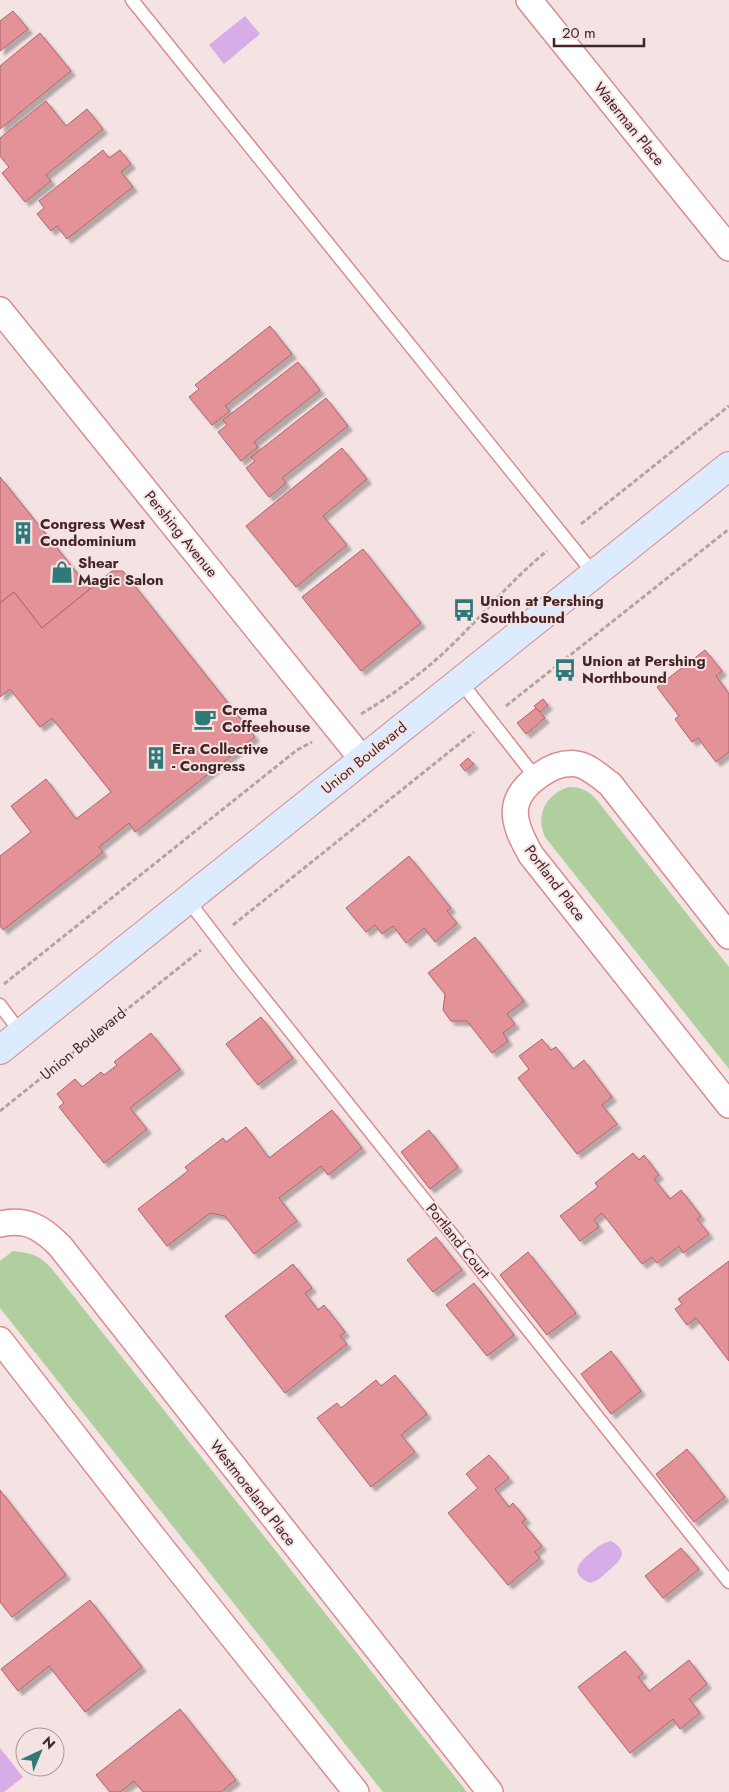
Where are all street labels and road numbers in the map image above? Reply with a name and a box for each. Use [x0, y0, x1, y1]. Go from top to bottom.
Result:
street label: Waterman Place [588, 77, 670, 171]
street label: Pershing Avenue [139, 486, 223, 582]
street label: Union Boulevard [316, 717, 412, 799]
street label: Portland Place [519, 840, 591, 926]
street label: Union Boulevard [35, 1003, 131, 1085]
street label: Portland Court [421, 1199, 496, 1284]
street label: Westmoreland Place [205, 1435, 302, 1551]

